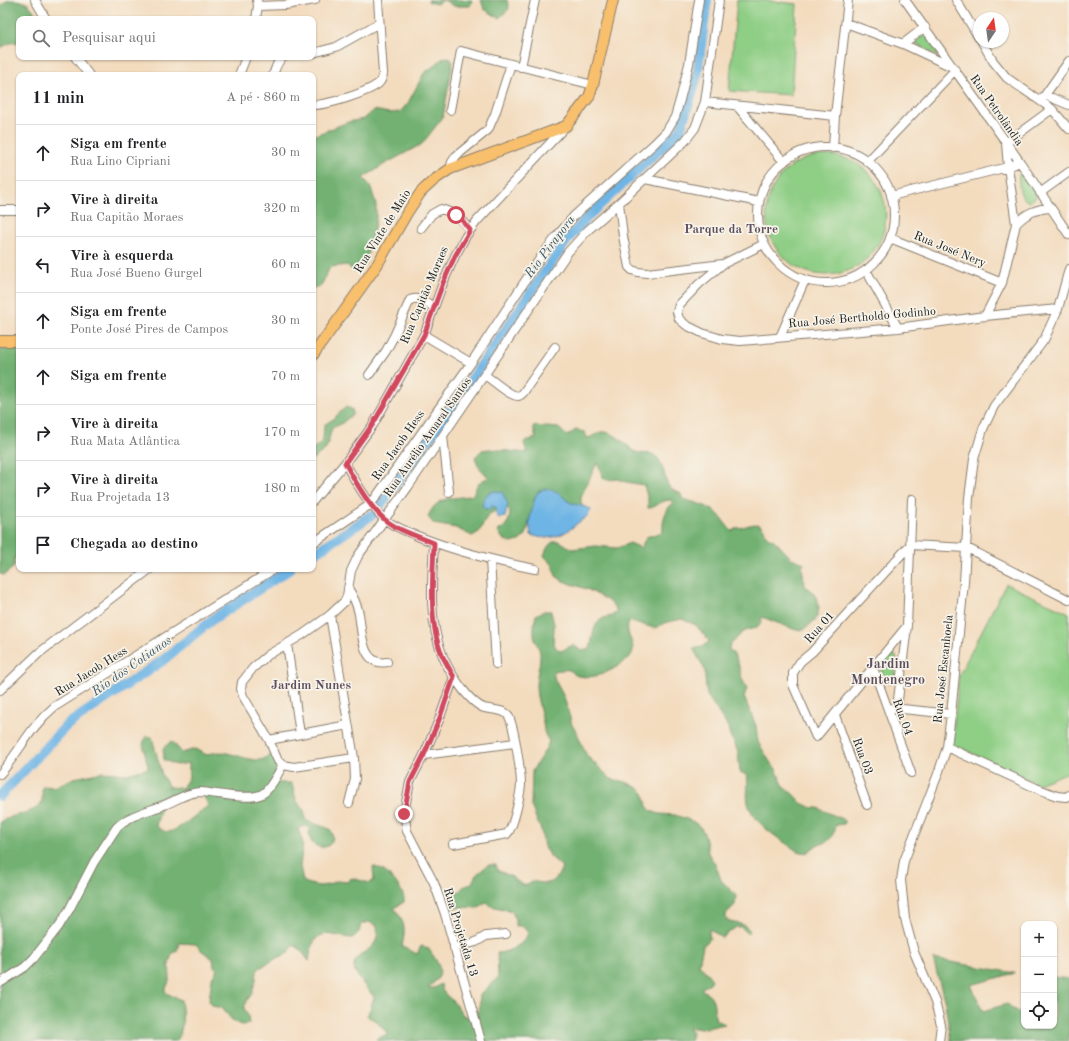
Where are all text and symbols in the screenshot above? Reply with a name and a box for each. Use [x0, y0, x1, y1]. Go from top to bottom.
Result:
north arrow [973, 12, 1009, 48]
search box [16, 16, 316, 60]
icon: search [30, 27, 52, 49]
text: Pesquisar aqui [62, 31, 156, 46]
street label: Rua Petrolândia [967, 73, 1025, 148]
text: 11 min [32, 90, 85, 107]
text: A pé · 860 m [226, 91, 300, 104]
text: Siga em frente [70, 137, 167, 152]
icon: ahead [32, 142, 54, 164]
text: 30 m [271, 146, 300, 159]
text: Rua Lino Cipriani [70, 155, 170, 168]
street label: Rua Vinte de Maio [352, 188, 413, 275]
text: Vire à direita [70, 193, 158, 208]
icon: right [32, 198, 54, 220]
text: 320 m [263, 202, 300, 215]
route start [447, 206, 465, 224]
text: Rua Capitão Moraes [70, 211, 183, 224]
water label: Rio Pirapora [522, 213, 578, 281]
district label: Parque da Torre [684, 223, 778, 236]
street label: Rua José Nery [912, 230, 988, 270]
street label: Rua Capitão Moraes [399, 245, 451, 346]
text: Vire à esquerda [70, 249, 174, 264]
icon: left [32, 254, 54, 276]
text: 60 m [271, 258, 300, 271]
text: Rua José Bueno Gurgel [70, 267, 202, 280]
text: Siga em frente [70, 305, 167, 320]
street label: Rua José Bertholdo Godinho [788, 306, 936, 330]
icon: ahead [32, 310, 54, 332]
text: 30 m [271, 314, 300, 327]
text: Ponte José Pires de Campos [70, 323, 228, 336]
icon: ahead [32, 366, 54, 388]
text: Siga em frente [70, 369, 167, 384]
text: 70 m [271, 370, 300, 383]
street label: Rua Aurélio Amaral Santos [382, 375, 474, 500]
street label: Rua Jacob Hess [370, 408, 427, 483]
text: Vire à direita [70, 417, 158, 432]
icon: right [32, 422, 54, 444]
text: 170 m [263, 426, 300, 439]
text: Rua Mata Atlântica [70, 435, 180, 448]
text: Vire à direita [70, 473, 158, 488]
icon: right [32, 478, 54, 500]
text: 180 m [263, 482, 300, 495]
text: Rua Projetada 13 [70, 491, 170, 504]
icon: arrive [32, 534, 54, 556]
text: Chegada ao destino [70, 537, 198, 552]
street label: Rua 01 [802, 609, 837, 646]
street label: Rua José Escanhoela [932, 614, 956, 724]
water label: Rio dos Cotianos [89, 634, 175, 699]
street label: Rua Jacob Hess [53, 645, 130, 699]
district label: Jardim Montenegro [851, 657, 925, 687]
district label: Jardim Nunes [271, 679, 352, 692]
street label: Rua 04 [890, 697, 914, 737]
street label: Rua 03 [850, 736, 874, 776]
route end [395, 805, 413, 823]
street label: Rua Projetada 13 [441, 886, 479, 978]
map controls [1021, 921, 1057, 1029]
button: + [1021, 921, 1057, 957]
button: − [1021, 957, 1057, 993]
button: locate [1021, 993, 1057, 1029]

